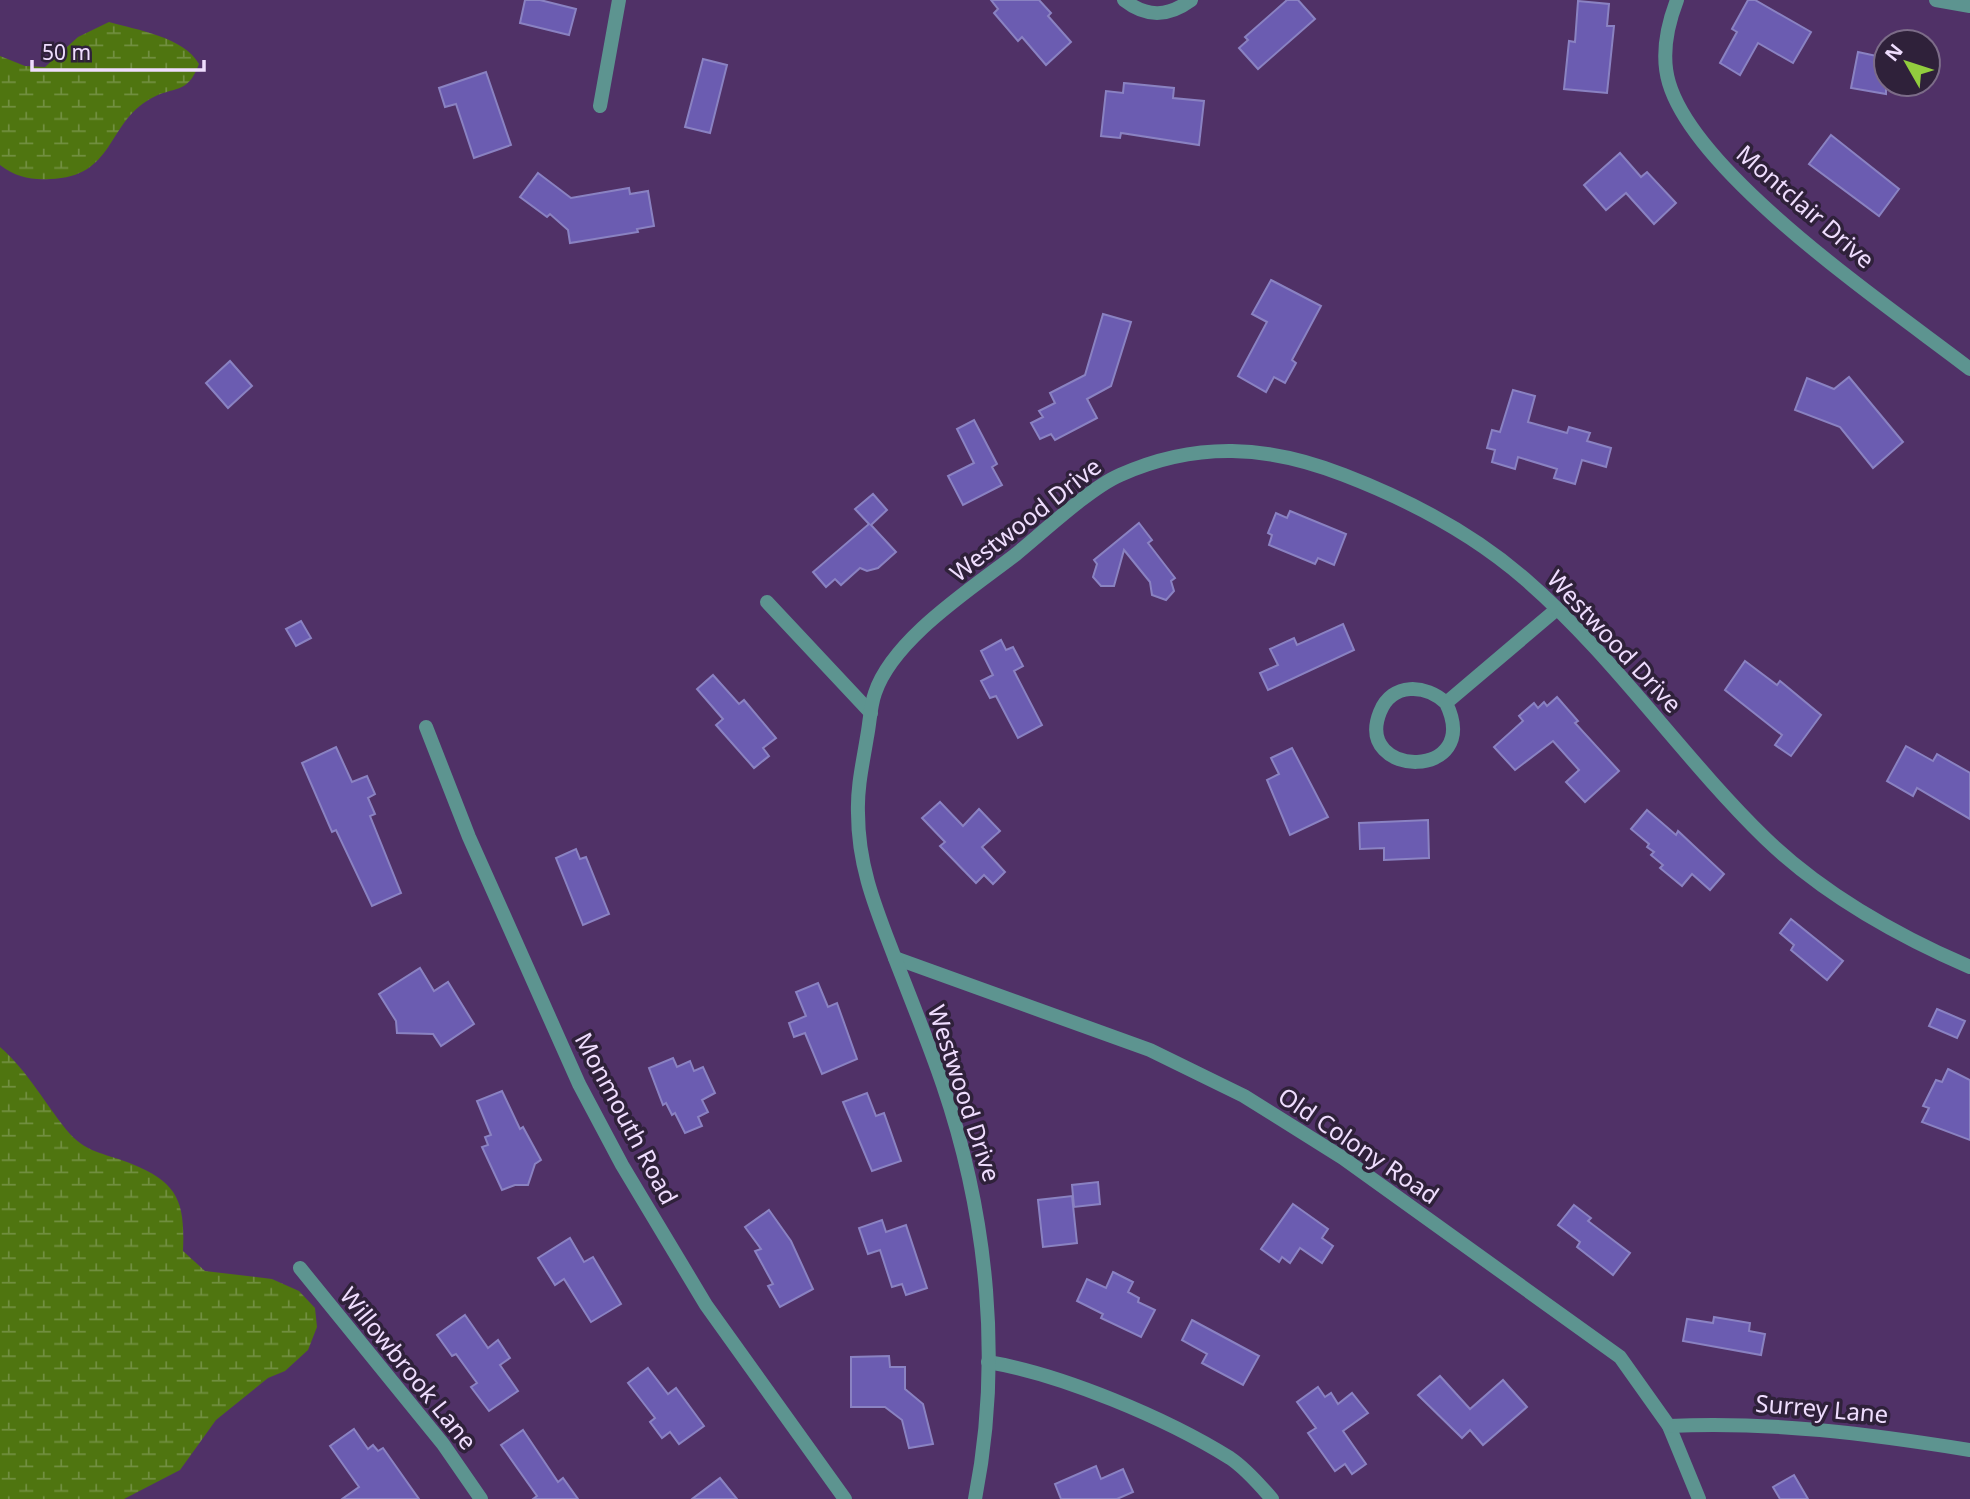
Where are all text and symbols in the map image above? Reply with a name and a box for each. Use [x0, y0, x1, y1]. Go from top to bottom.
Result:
scale bar [32, 28, 203, 72]
north arrow [1872, 28, 1942, 98]
text: 50 m [42, 38, 91, 66]
text: N [1879, 38, 1909, 66]
street label: Montclair Drive [1730, 137, 1882, 275]
street label: Westwood Drive [942, 449, 1108, 589]
street label: Westwood Drive [1540, 563, 1690, 719]
street label: Westwood Drive [921, 1001, 1009, 1185]
street label: Monmouth Road [568, 1026, 686, 1210]
street label: Old Colony Road [1272, 1079, 1446, 1211]
street label: Willowbrook Lane [333, 1280, 485, 1456]
street label: Surrey Lane [1754, 1386, 1890, 1430]

